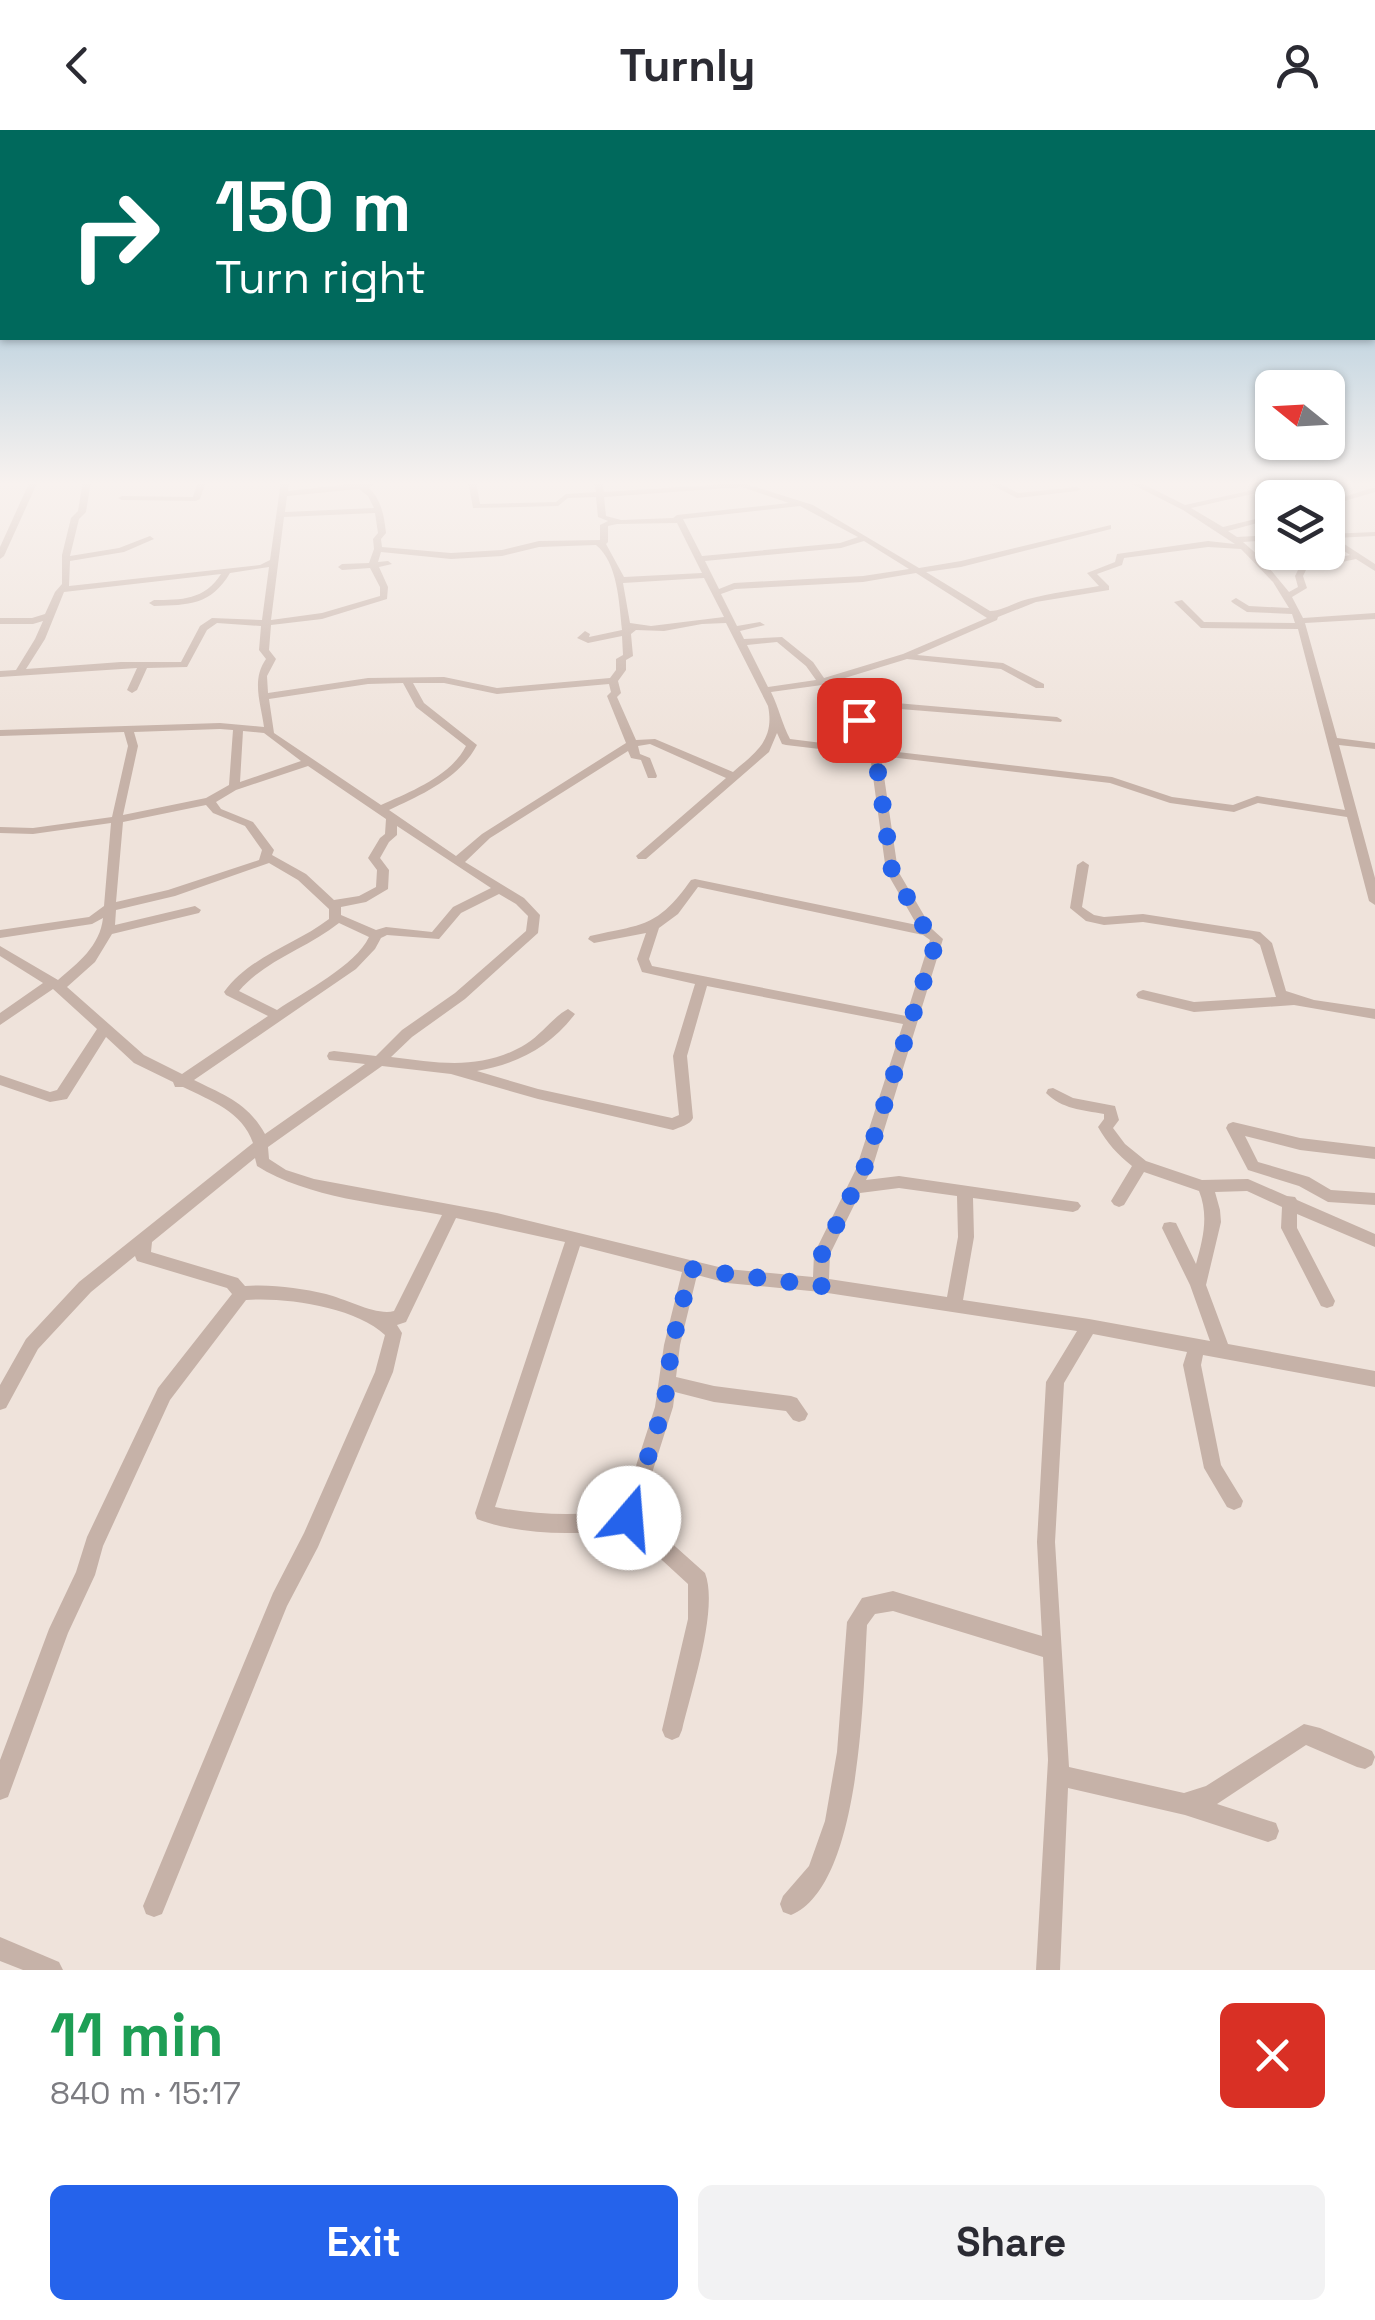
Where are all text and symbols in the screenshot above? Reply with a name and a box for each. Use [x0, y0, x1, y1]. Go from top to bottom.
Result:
text: Turnly [619, 37, 756, 94]
icon: back [50, 38, 105, 93]
icon: person [1270, 38, 1325, 93]
text: 150 m [215, 162, 412, 251]
icon: right [50, 170, 180, 300]
text: Turn right [215, 249, 426, 306]
north arrow [1255, 370, 1345, 460]
map controls [1255, 370, 1345, 570]
button: layers [1255, 480, 1345, 570]
pin [817, 678, 902, 763]
icon: arrive [832, 693, 887, 748]
position arrow [577, 1466, 681, 1570]
text: 11 min [50, 1997, 224, 2074]
button: close [1220, 2003, 1325, 2108]
text: 840 m · 15:17 [50, 2073, 241, 2113]
button: Exit [50, 2185, 678, 2300]
button: Share [698, 2185, 1325, 2300]

